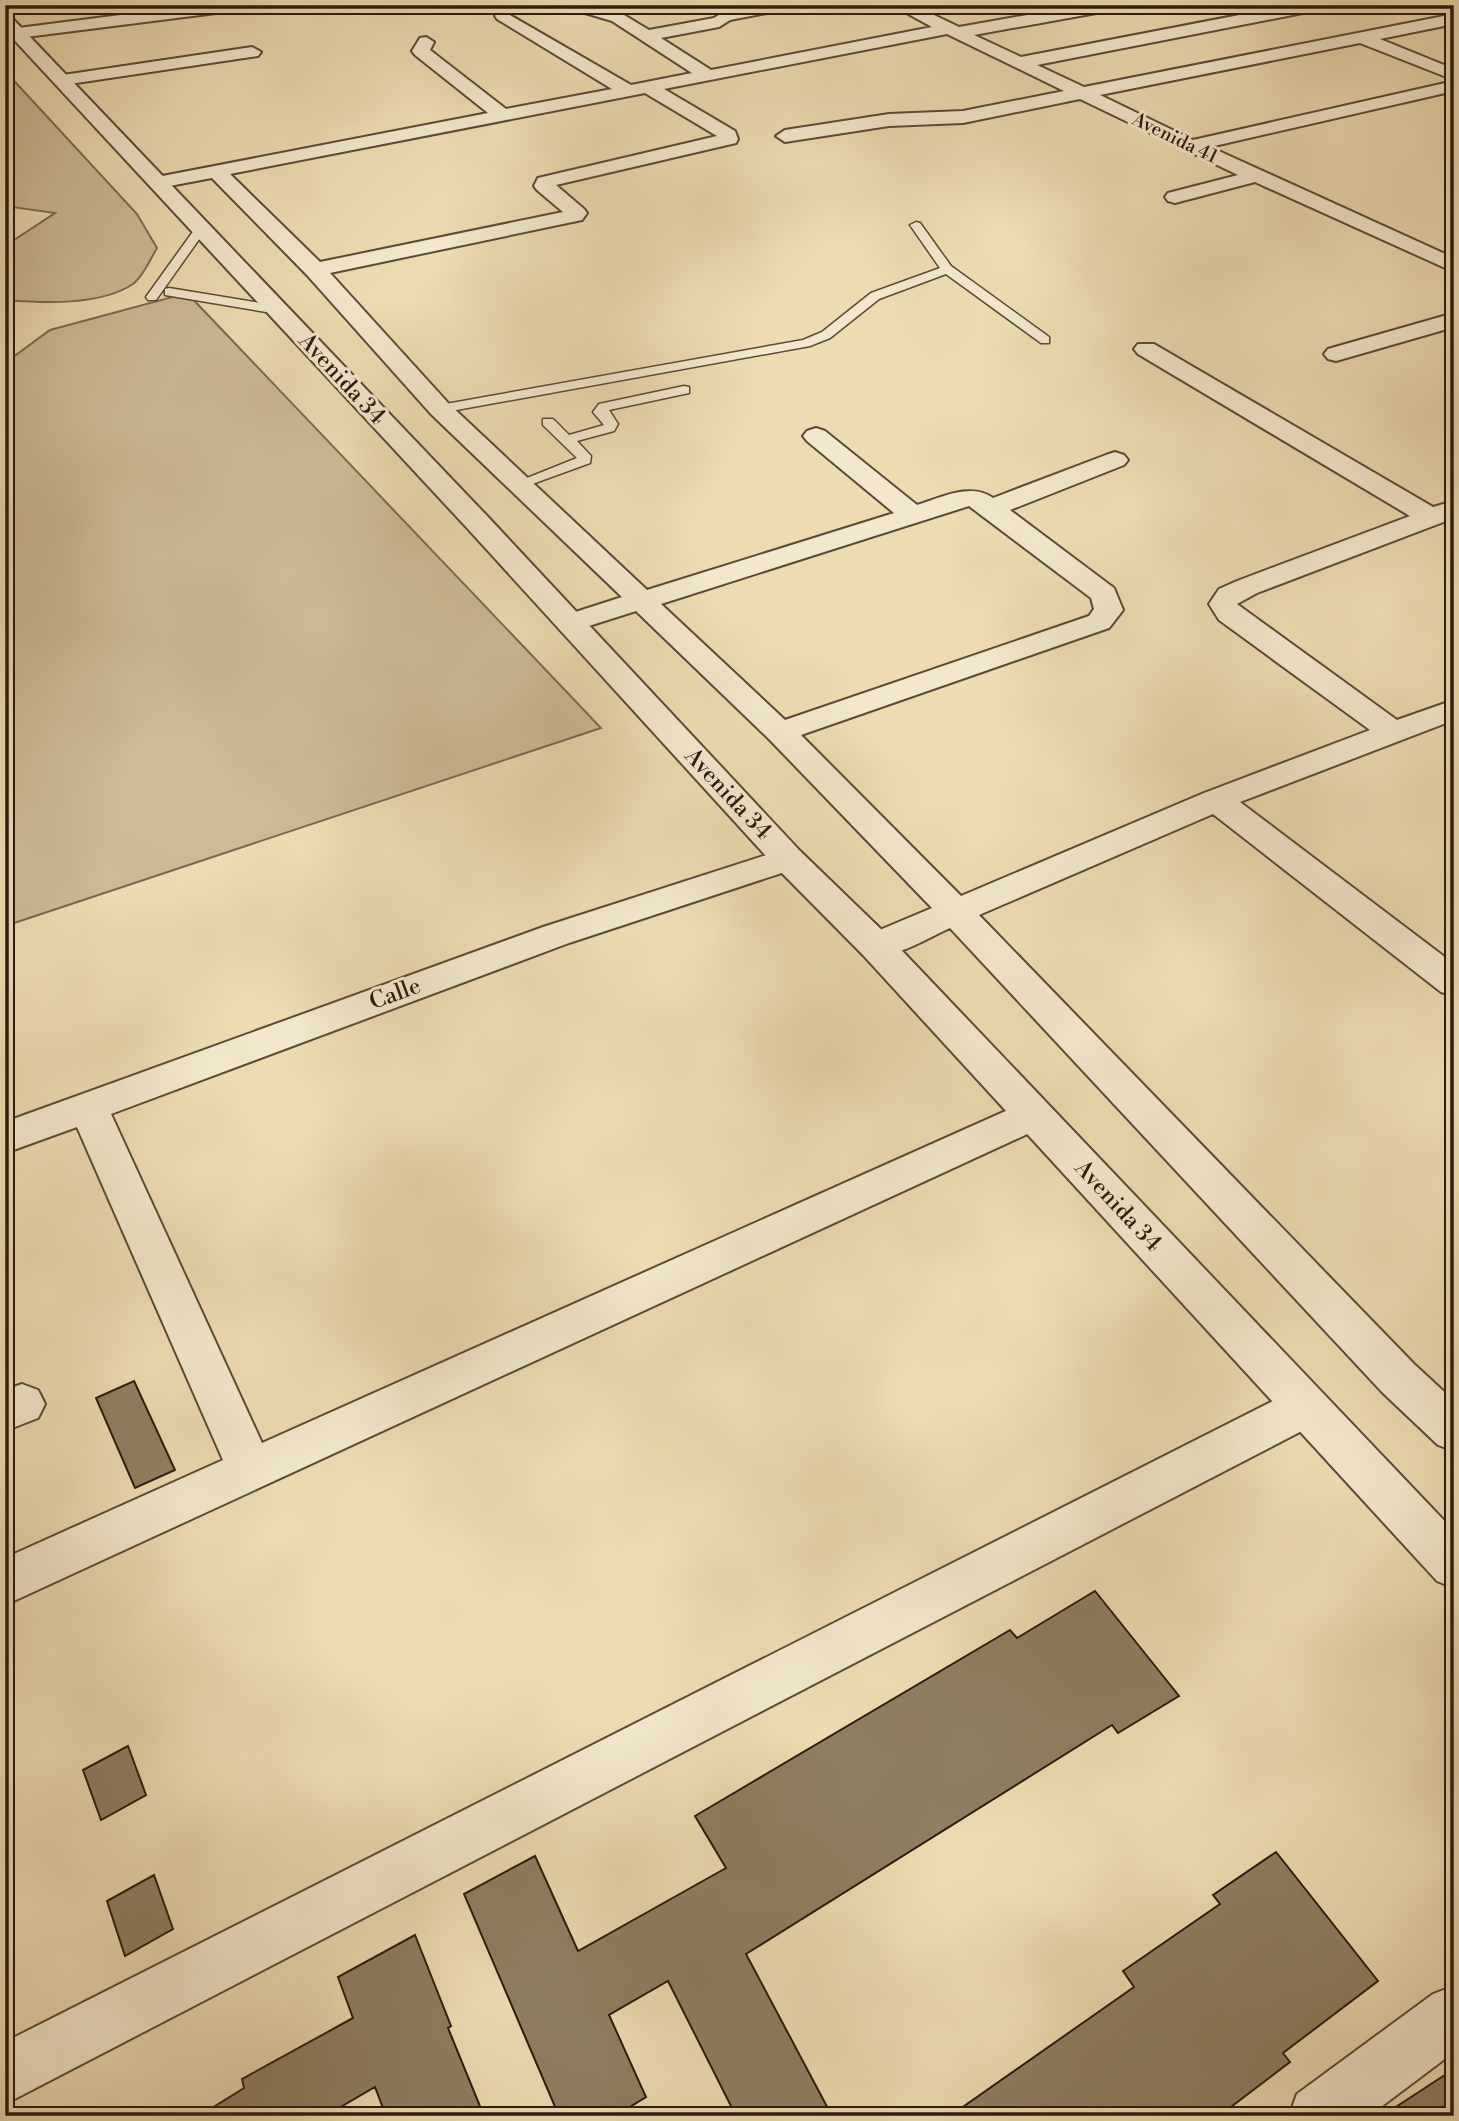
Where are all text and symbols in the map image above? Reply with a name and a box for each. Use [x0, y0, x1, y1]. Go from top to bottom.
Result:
street label: Avenida 41 [1127, 107, 1222, 169]
street label: Avenida 34 [292, 327, 391, 431]
street label: Avenida 34 [678, 742, 777, 846]
street label: Calle [365, 972, 425, 1016]
street label: Avenida 34 [1068, 1154, 1167, 1258]

